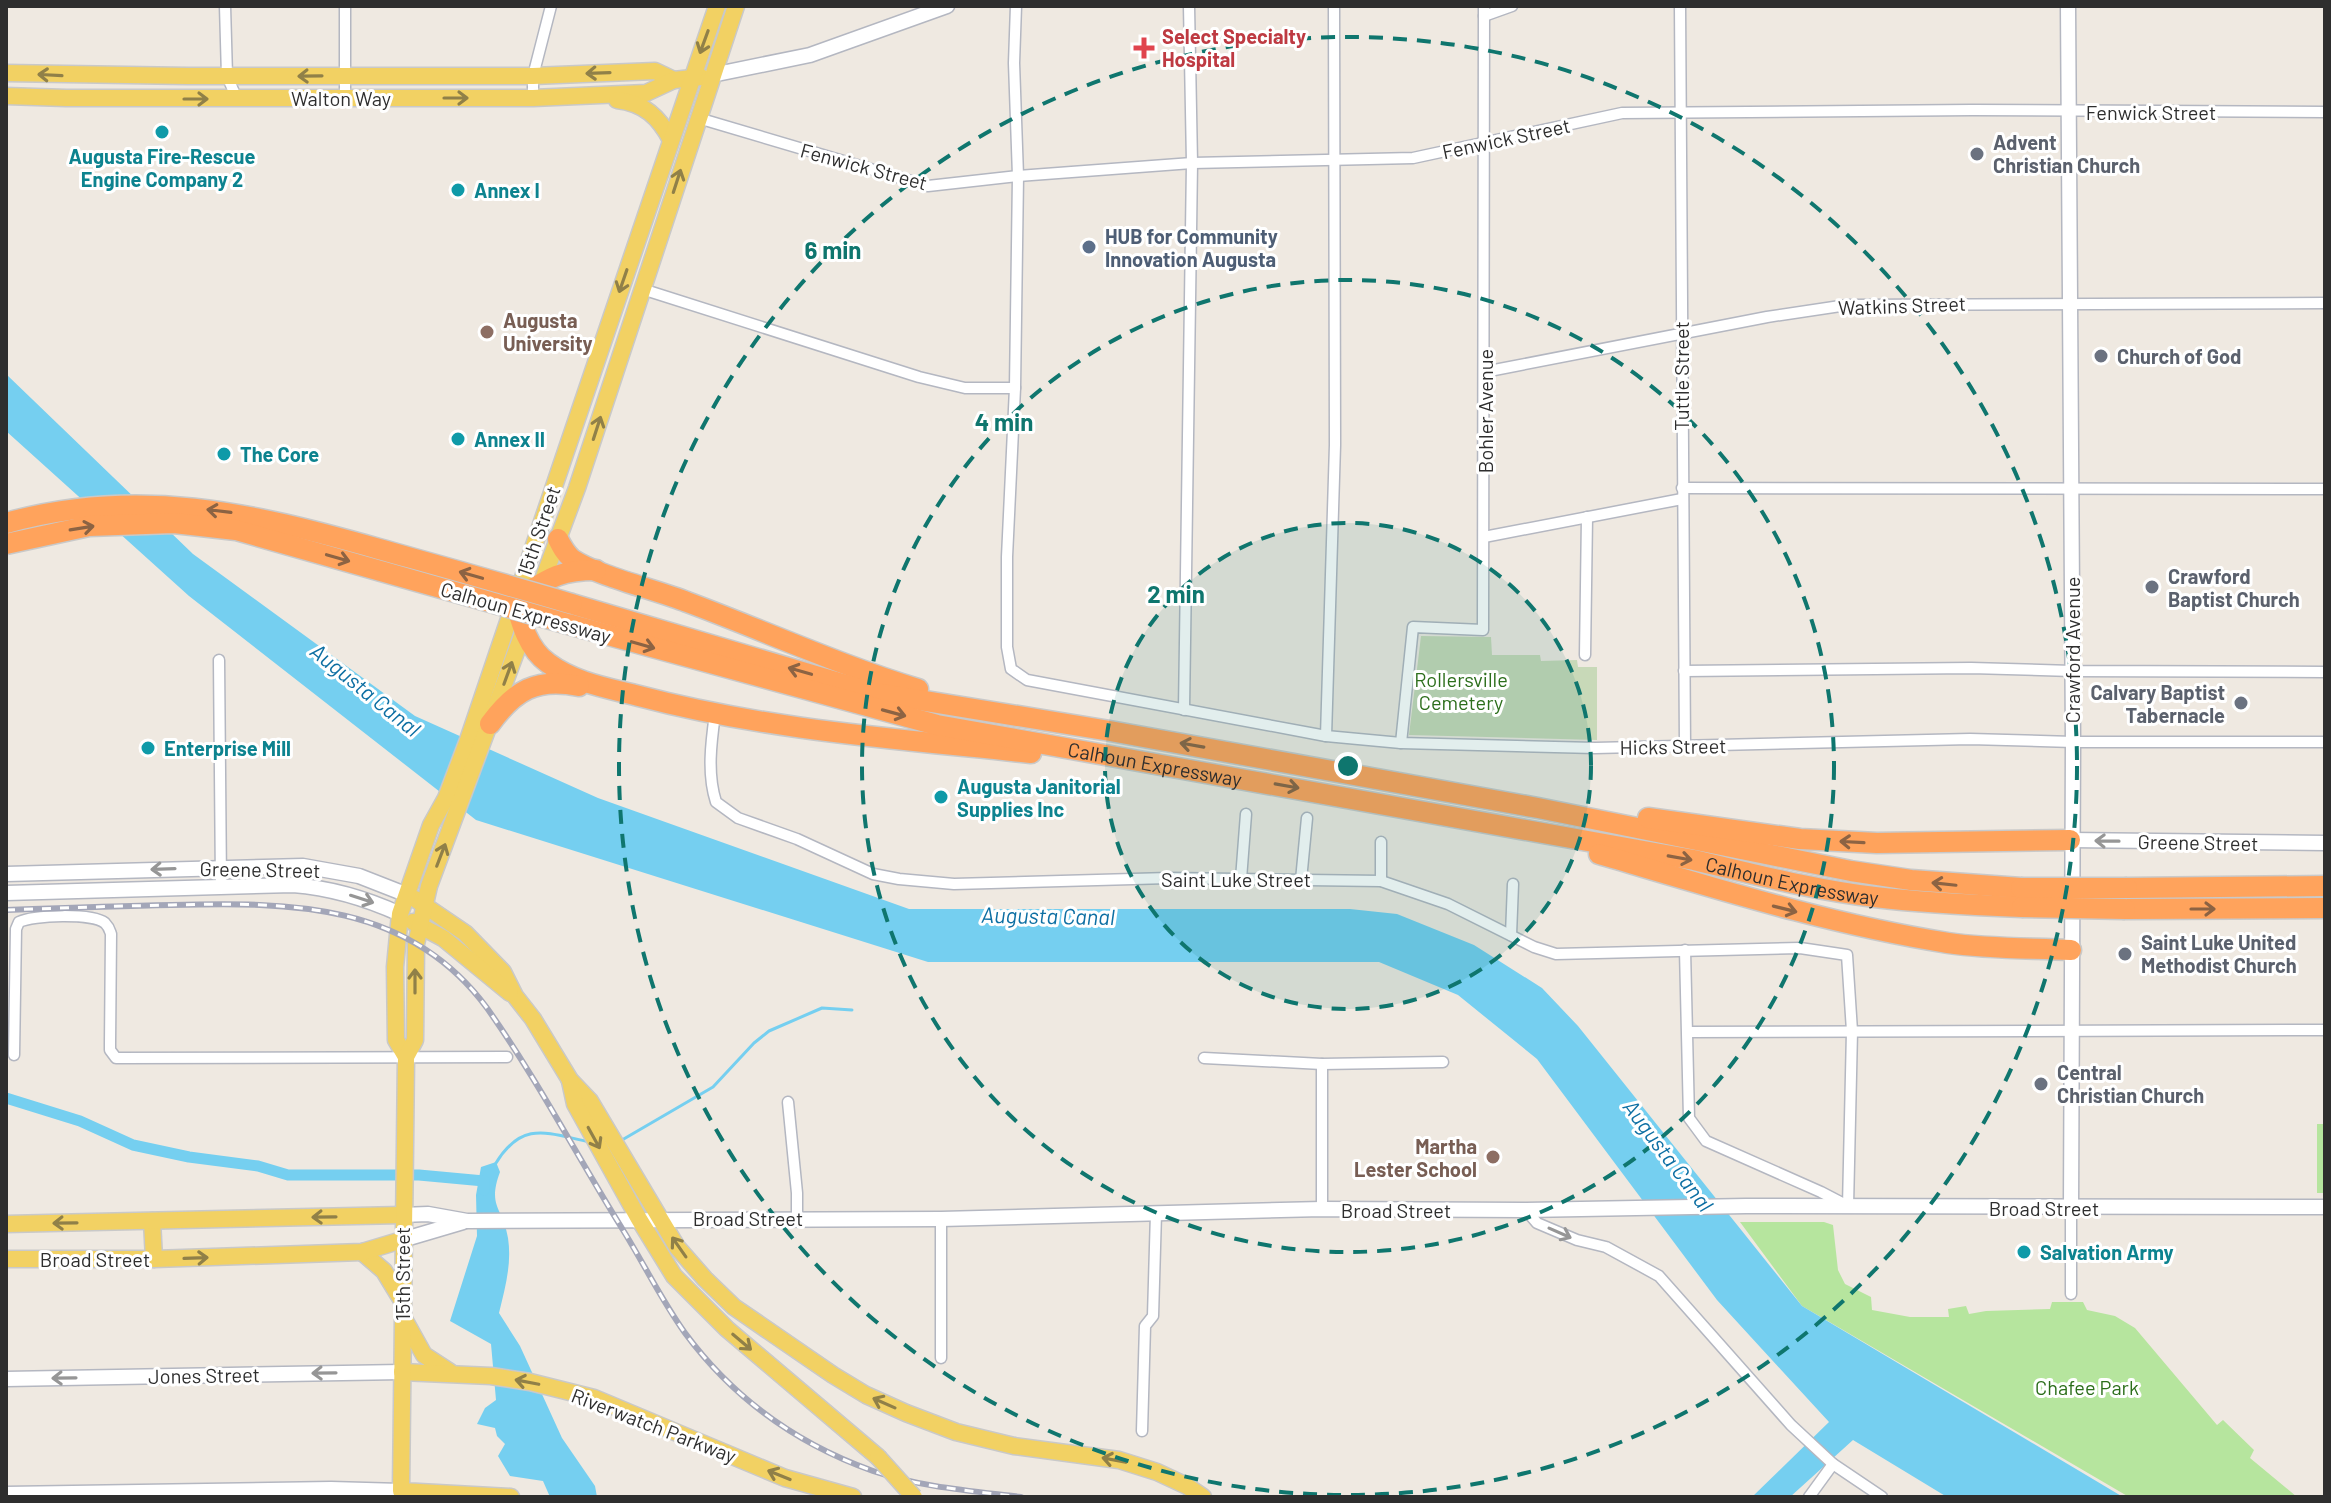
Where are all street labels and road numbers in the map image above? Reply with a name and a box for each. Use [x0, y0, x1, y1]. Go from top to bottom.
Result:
street label: Walton Way [291, 86, 391, 110]
street label: Fenwick Street [2086, 100, 2216, 124]
street label: Fenwick Street [1440, 113, 1572, 163]
street label: Fenwick Street [798, 138, 930, 194]
street label: Watkins Street [1838, 291, 1966, 319]
street label: Tuttle Street [1669, 321, 1693, 431]
street label: Bohler Avenue [1473, 349, 1497, 473]
street label: 15th Street [511, 483, 565, 579]
street label: Calhoun Expressway [438, 576, 614, 648]
street label: Crawford Avenue [2060, 577, 2084, 723]
street label: Hicks Street [1619, 733, 1727, 759]
street label: Calhoun Expressway [1066, 737, 1244, 791]
street label: Greene Street [2137, 829, 2259, 855]
street label: Calhoun Expressway [1703, 851, 1880, 909]
street label: Greene Street [199, 856, 321, 882]
street label: Saint Luke Street [1161, 867, 1311, 891]
street label: Broad Street [1989, 1196, 2099, 1220]
street label: Broad Street [1341, 1198, 1451, 1222]
street label: Broad Street [693, 1206, 803, 1230]
street label: 15th Street [390, 1227, 414, 1321]
street label: Broad Street [40, 1247, 150, 1271]
street label: Jones Street [148, 1362, 260, 1388]
street label: Riverwatch Parkway [568, 1383, 740, 1467]

